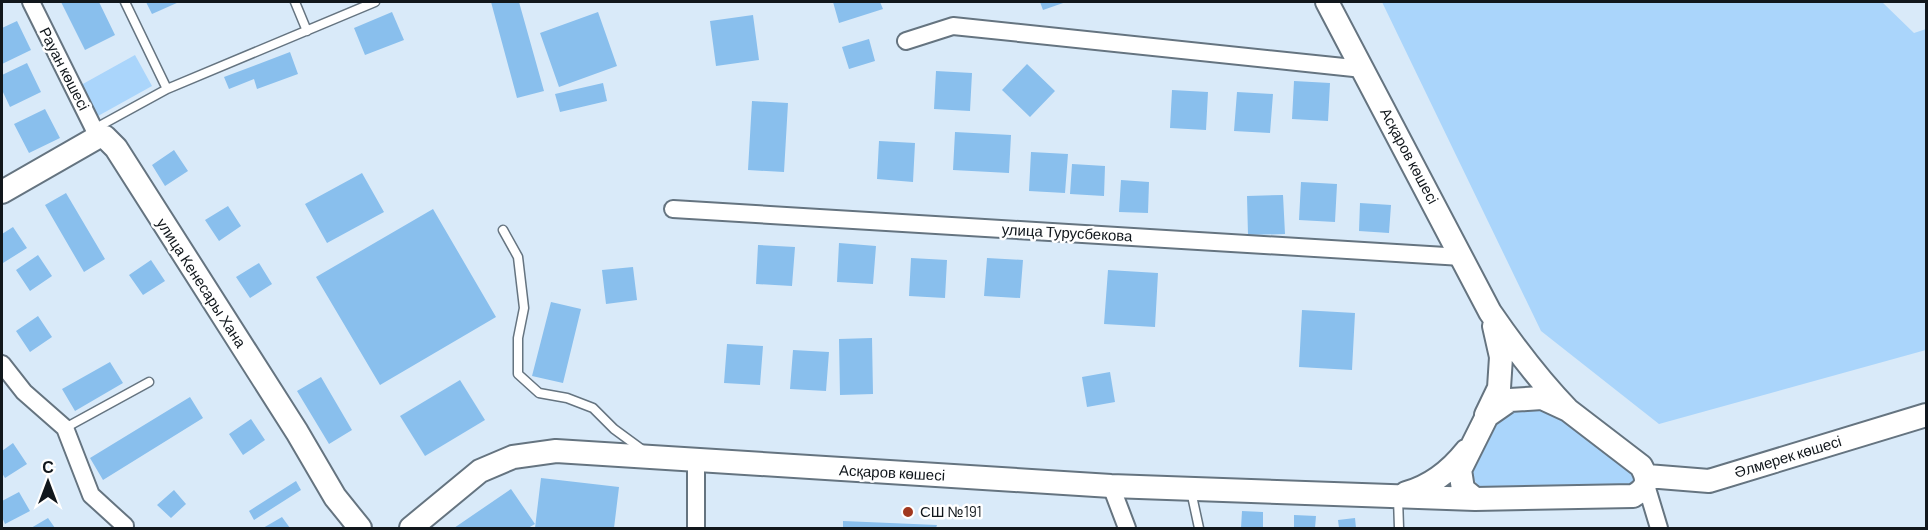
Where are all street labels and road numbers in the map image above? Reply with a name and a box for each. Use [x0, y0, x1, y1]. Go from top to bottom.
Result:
street label: Рауан көшесі [36, 24, 94, 113]
street label: Асқаров көшесі [1377, 104, 1443, 207]
street label: улица Кенесары Хана [153, 214, 251, 351]
street label: улица Турусбекова [1001, 220, 1134, 244]
street label: Әлмерек көшесі [1732, 431, 1843, 481]
street label: Асқаров көшесі [839, 460, 946, 484]

